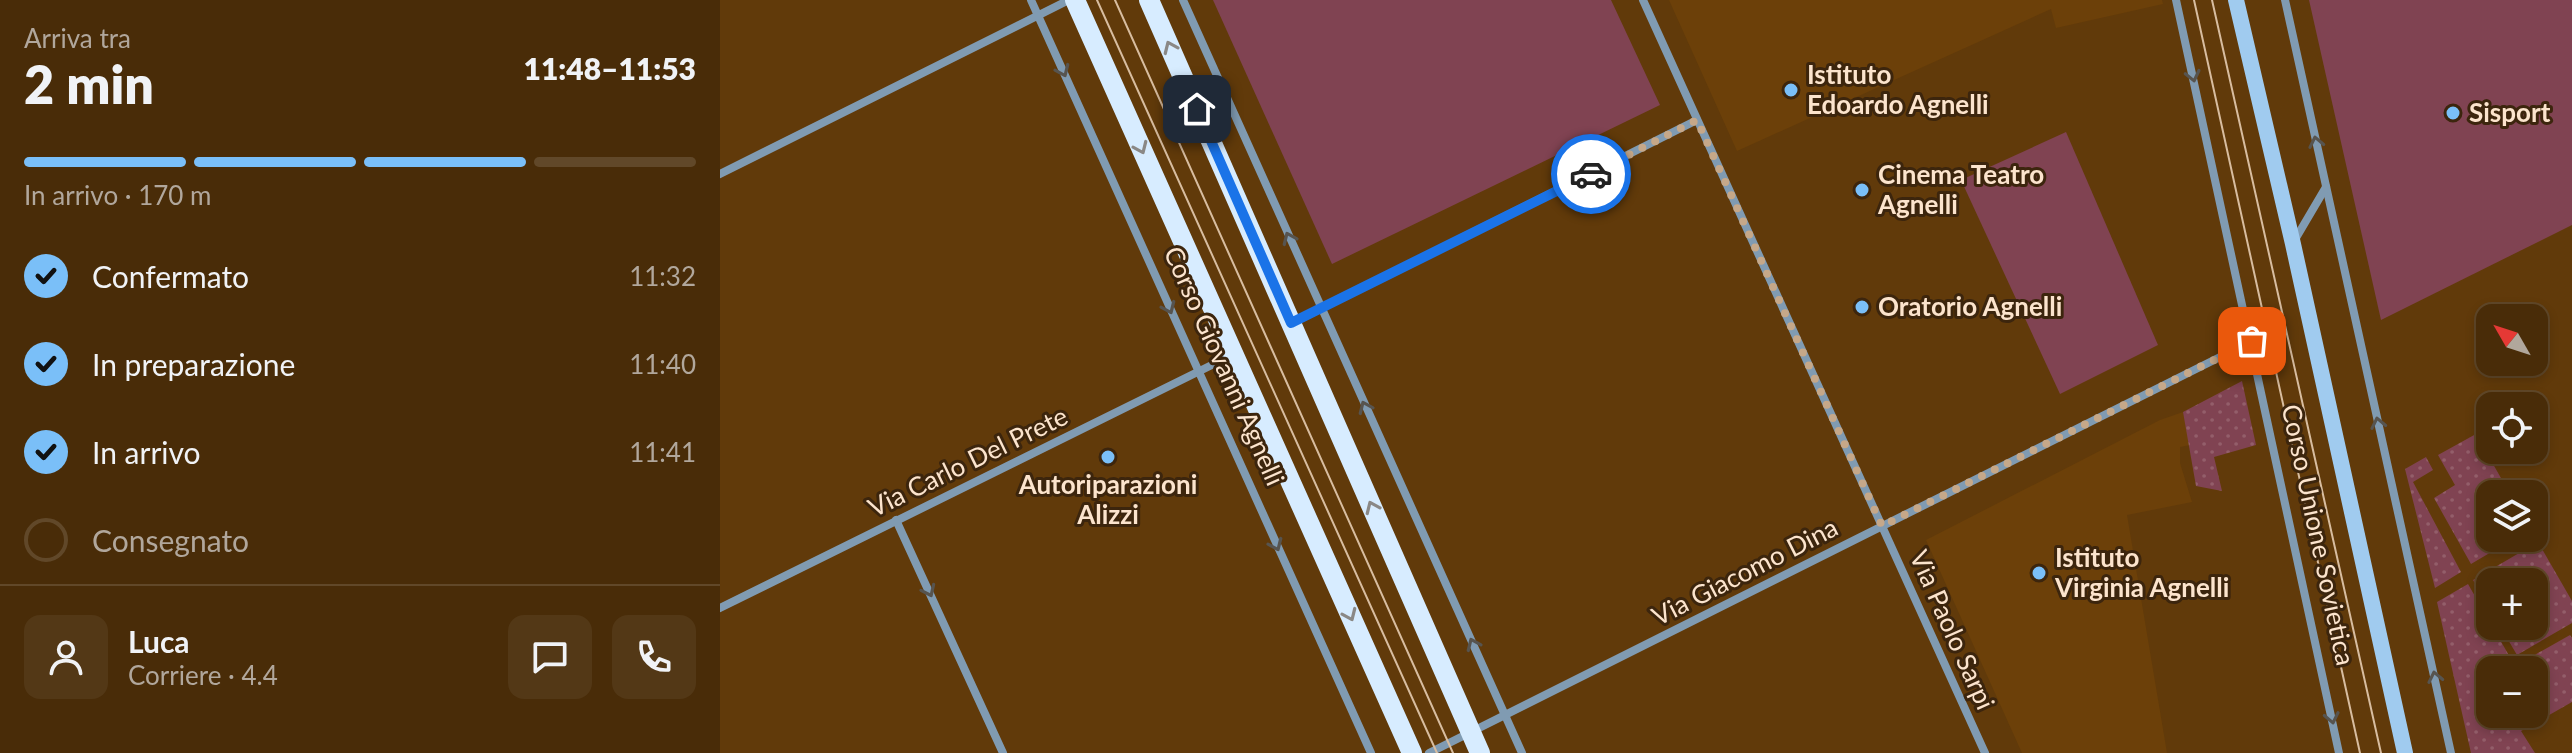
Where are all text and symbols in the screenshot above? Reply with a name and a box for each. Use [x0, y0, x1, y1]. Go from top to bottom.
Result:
text: Arriva tra [24, 22, 131, 54]
one-way arrow [1164, 40, 1180, 55]
text: 11:48–11:53 [523, 50, 696, 86]
text: 2 min [24, 53, 154, 115]
place label: Istituto Edoardo Agnelli [1807, 58, 1989, 120]
one-way arrow [1053, 63, 1069, 77]
one-way arrow [2184, 69, 2201, 82]
pin [1163, 75, 1231, 143]
marker: Istituto Edoardo Agnelli [1782, 81, 1800, 99]
icon: home [1175, 87, 1219, 131]
place label: Sisport [2469, 96, 2551, 128]
marker: Sisport [2444, 104, 2462, 122]
courier [1551, 134, 1631, 214]
one-way arrow [2308, 135, 2325, 149]
one-way arrow [1132, 140, 1148, 154]
icon: car [1569, 152, 1613, 196]
place label: Cinema Teatro Agnelli [1877, 158, 2044, 220]
text: In arrivo · 170 m [24, 179, 212, 211]
marker: Cinema Teatro Agnelli [1853, 181, 1871, 199]
one-way arrow [1283, 231, 1299, 246]
street label: Corso Giovanni Agnelli [1158, 241, 1292, 490]
icon: check [24, 254, 68, 298]
text: Confermato [92, 258, 249, 294]
text: 11:32 [629, 260, 696, 292]
place label: Oratorio Agnelli [1878, 290, 2062, 322]
marker: Oratorio Agnelli [1853, 298, 1871, 316]
one-way arrow [1160, 300, 1176, 314]
north arrow [2476, 304, 2548, 376]
map controls [2476, 304, 2548, 728]
pin [2218, 307, 2286, 375]
icon: bag [2230, 319, 2274, 363]
icon: check [24, 342, 68, 386]
text: In preparazione [92, 346, 295, 382]
text: 11:40 [629, 348, 696, 380]
button: locate [2476, 392, 2548, 464]
street label: Via Carlo Del Prete [863, 399, 1072, 523]
one-way arrow [1359, 401, 1375, 415]
street label: Corso Unione Sovietica [2276, 401, 2362, 668]
one-way arrow [2370, 417, 2387, 430]
icon: check [24, 430, 68, 474]
text: In arrivo [92, 434, 201, 470]
text: 11:41 [629, 436, 696, 468]
marker: Autoriparazioni Alizzi [1099, 448, 1117, 466]
place label: Autoriparazioni Alizzi [1018, 468, 1197, 530]
button: layers [2476, 480, 2548, 552]
one-way arrow [1366, 501, 1382, 515]
street label: Via Giacomo Dina [1646, 510, 1843, 632]
text: Consegnato [92, 522, 249, 558]
one-way arrow [1267, 537, 1283, 551]
place label: Istituto Virginia Agnelli [2054, 541, 2229, 603]
street label: Via Paolo Sarpi [1904, 545, 2002, 714]
marker: Istituto Virginia Agnelli [2030, 564, 2048, 582]
button: + [2476, 568, 2548, 640]
one-way arrow [919, 583, 935, 598]
one-way arrow [1340, 607, 1356, 622]
button: person [24, 615, 108, 699]
button: chat [508, 615, 592, 699]
button: phone [612, 615, 696, 699]
text: Luca [128, 623, 190, 659]
one-way arrow [1467, 638, 1483, 652]
button: − [2476, 656, 2548, 728]
text: Corriere · 4.4 [128, 659, 278, 691]
one-way arrow [2427, 671, 2444, 684]
one-way arrow [2323, 711, 2340, 724]

